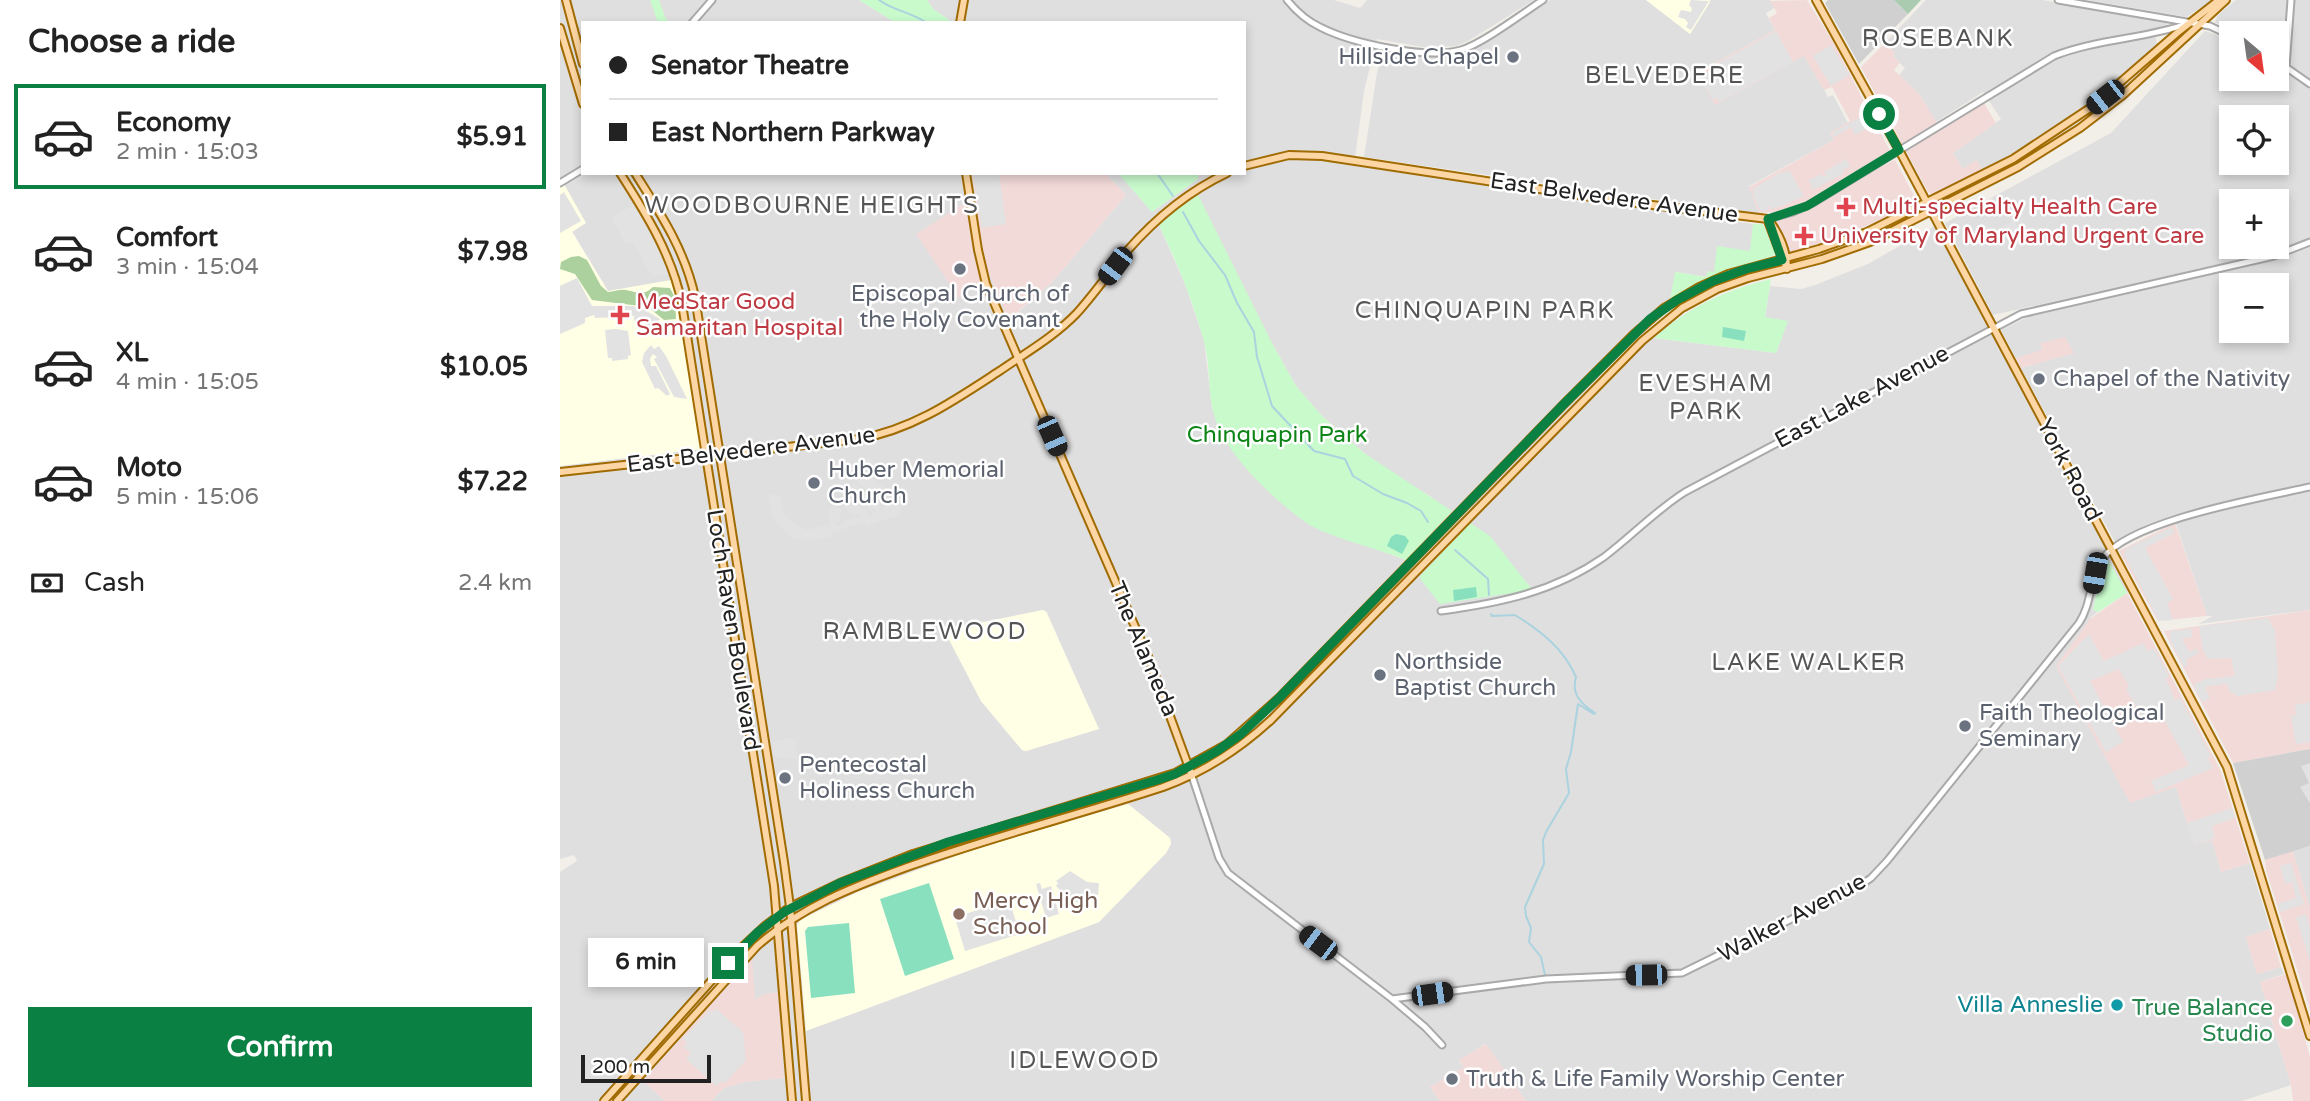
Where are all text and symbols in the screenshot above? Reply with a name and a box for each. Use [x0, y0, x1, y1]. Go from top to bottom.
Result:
north arrow [2219, 21, 2289, 91]
map controls [2219, 21, 2289, 343]
text: Choose a ride [28, 23, 235, 61]
district label: ROSEBANK [1862, 24, 2014, 53]
place label: Hillside Chapel [1338, 43, 1499, 71]
marker: Hillside Chapel [1505, 49, 1521, 65]
text: Senator Theatre [651, 50, 849, 81]
district label: BELVEDERE [1585, 61, 1745, 90]
car [2082, 76, 2129, 118]
route start [1863, 98, 1895, 130]
icon: car [32, 105, 95, 168]
button: locate [2219, 105, 2289, 175]
text: Economy [116, 107, 231, 138]
text: East Northern Parkway [651, 117, 935, 148]
text: $5.91 [456, 121, 528, 152]
text: 2 min · 15:03 [116, 138, 259, 166]
street label: East Belvedere Avenue [1488, 167, 1740, 229]
button: + [2219, 189, 2289, 259]
district label: WOODBOURNE HEIGHTS [644, 191, 980, 220]
place label: Multi-specialty Health Care [1862, 193, 2158, 221]
marker: Multi-specialty Health Care [1836, 197, 1856, 217]
icon: car [32, 220, 95, 283]
text: Comfort [116, 222, 218, 253]
place label: University of Maryland Urgent Care [1820, 222, 2204, 250]
marker: University of Maryland Urgent Care [1794, 226, 1814, 246]
text: $7.98 [458, 236, 528, 267]
car [1094, 243, 1137, 289]
text: 3 min · 15:04 [116, 253, 259, 281]
marker: Episcopal Church of the Holy Covenant [952, 261, 968, 277]
button: − [2219, 273, 2289, 343]
place label: Episcopal Church of the Holy Covenant [851, 280, 1069, 334]
place label: MedStar Good Samaritan Hospital [636, 288, 843, 342]
district label: CHINQUAPIN PARK [1355, 296, 1615, 325]
marker: MedStar Good Samaritan Hospital [610, 305, 630, 325]
icon: car [32, 335, 95, 398]
text: XL [116, 337, 148, 368]
street label: East Lake Avenue [1770, 339, 1954, 455]
text: $10.05 [440, 351, 528, 382]
place label: Chapel of the Nativity [2053, 365, 2290, 393]
text: 4 min · 15:05 [116, 368, 259, 396]
district label: EVESHAM PARK [1638, 369, 1774, 426]
marker: Chapel of the Nativity [2031, 371, 2047, 387]
car [1034, 413, 1071, 459]
street label: York Road [2030, 414, 2108, 526]
street label: East Belvedere Avenue [625, 421, 877, 479]
park label: Chinquapin Park [1187, 421, 1367, 449]
icon: car [32, 450, 95, 513]
text: Moto [116, 452, 182, 483]
place label: Huber Memorial Church [828, 456, 1005, 510]
text: $7.22 [458, 466, 528, 497]
marker: Huber Memorial Church [806, 475, 822, 491]
text: 5 min · 15:06 [116, 483, 259, 511]
street label: Loch Raven Boulevard [700, 507, 766, 753]
car [2082, 550, 2109, 596]
icon: cash [28, 564, 66, 602]
text: Cash [84, 567, 145, 598]
text: 2.4 km [458, 569, 532, 597]
street label: The Alameda [1102, 577, 1184, 721]
district label: RAMBLEWOOD [822, 617, 1028, 646]
place label: Northside Baptist Church [1394, 648, 1556, 702]
district label: LAKE WALKER [1711, 648, 1907, 677]
marker: Northside Baptist Church [1372, 667, 1388, 683]
place label: Faith Theological Seminary [1979, 699, 2164, 753]
marker: Faith Theological Seminary [1957, 718, 1973, 734]
place label: Pentecostal Holiness Church [799, 751, 975, 805]
marker: Pentecostal Holiness Church [777, 770, 793, 786]
street label: Walker Avenue [1713, 867, 1871, 969]
place label: Mercy High School [973, 887, 1098, 941]
marker: Mercy High School [951, 906, 967, 922]
car [1295, 922, 1342, 964]
callout: 6 min [588, 939, 704, 988]
route end [712, 947, 744, 979]
text: 6 min [615, 948, 677, 976]
car [1625, 964, 1668, 986]
car [1410, 981, 1455, 1007]
place label: Villa Anneslie [1958, 991, 2103, 1019]
place label: True Balance Studio [2132, 994, 2273, 1048]
marker: Villa Anneslie [2109, 997, 2125, 1013]
button: Confirm [28, 1007, 532, 1087]
marker: True Balance Studio [2279, 1013, 2295, 1029]
district label: IDLEWOOD [1009, 1046, 1161, 1075]
scale bar [581, 1052, 710, 1084]
text: 200 m [592, 1056, 650, 1078]
place label: Truth & Life Family Worship Center [1466, 1065, 1844, 1093]
marker: Truth & Life Family Worship Center [1444, 1071, 1460, 1087]

